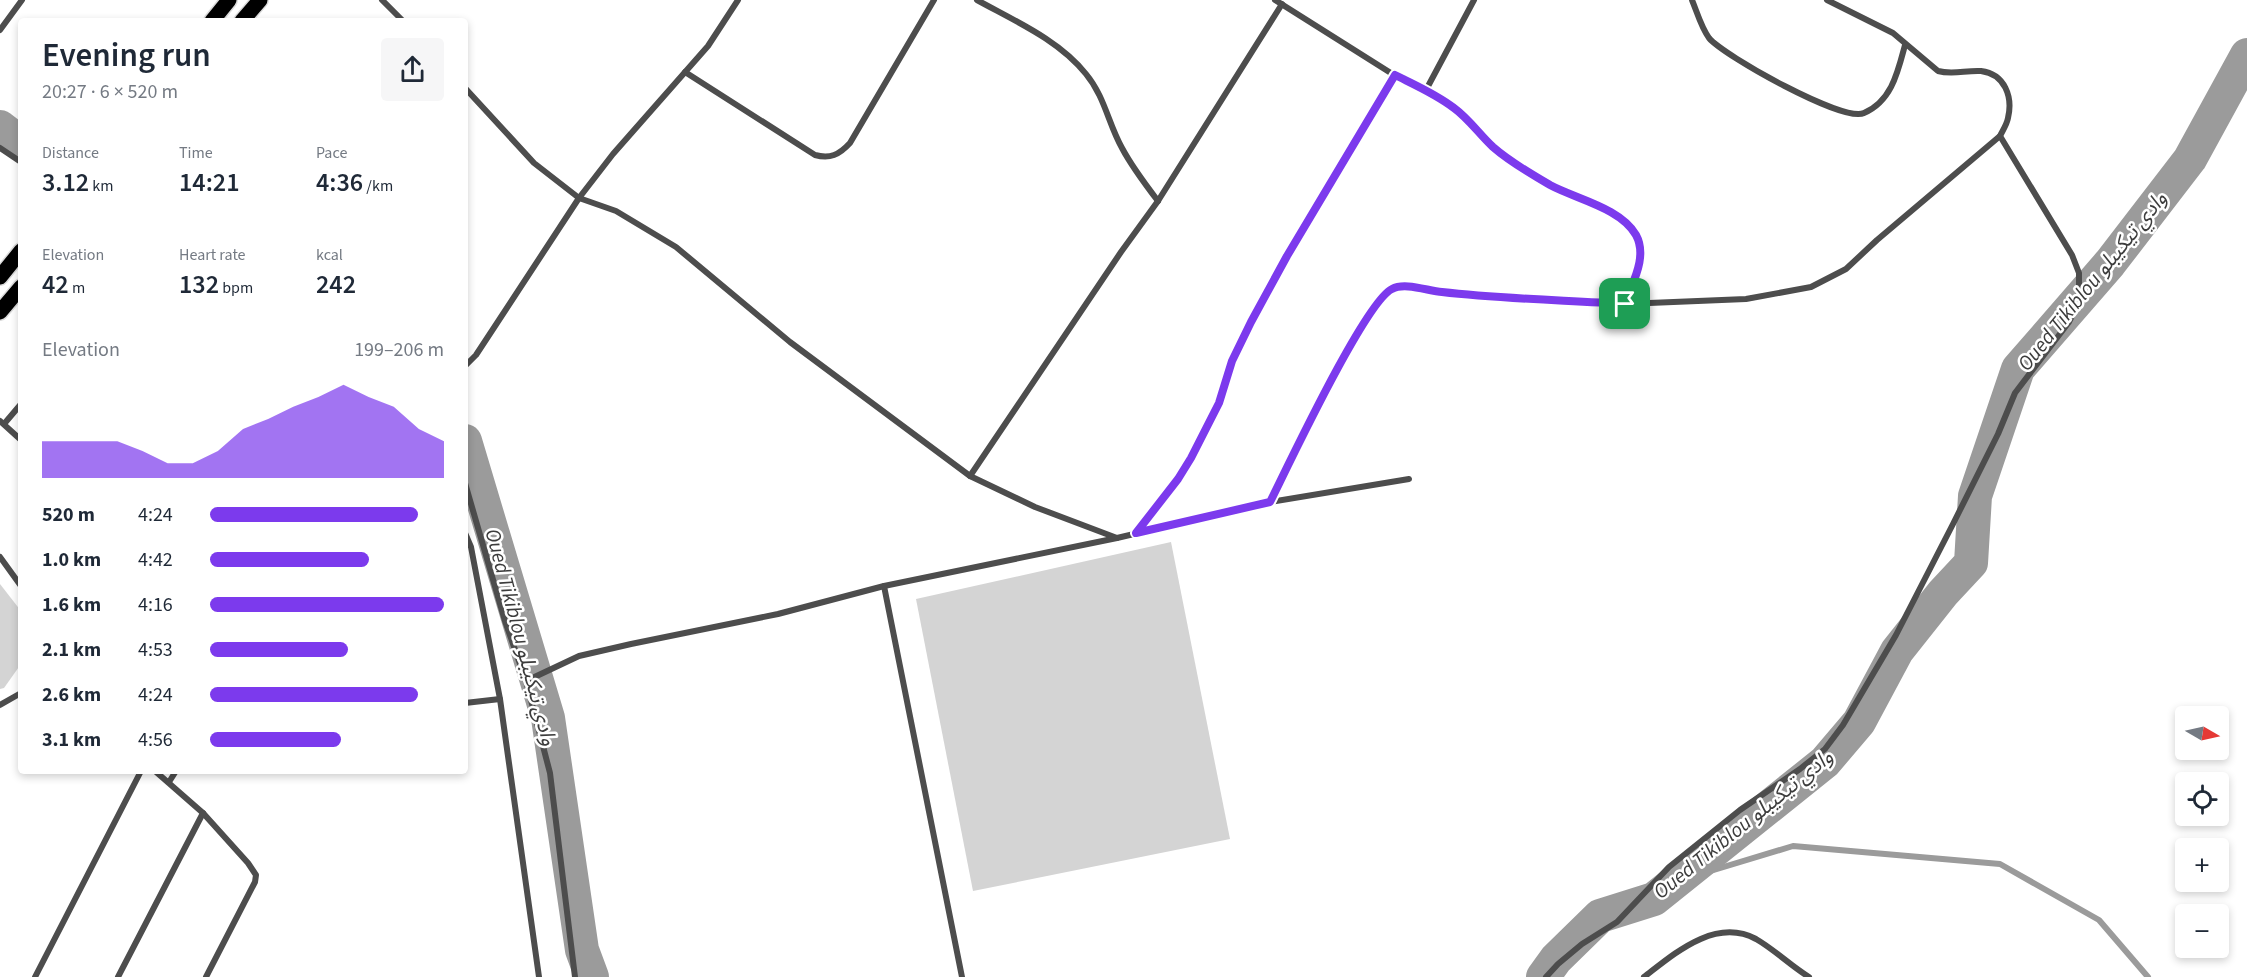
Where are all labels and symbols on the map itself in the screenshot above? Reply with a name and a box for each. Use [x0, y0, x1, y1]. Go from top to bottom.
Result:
water label: Oued Tikiblou وادي تيكيبلو [2010, 185, 2175, 378]
pin [1599, 278, 1650, 329]
water label: Oued Tikiblou وادي تيكيبلو [477, 525, 564, 749]
north arrow [2175, 706, 2229, 760]
water label: Oued Tikiblou وادي تيكيبلو [1647, 742, 1840, 907]

